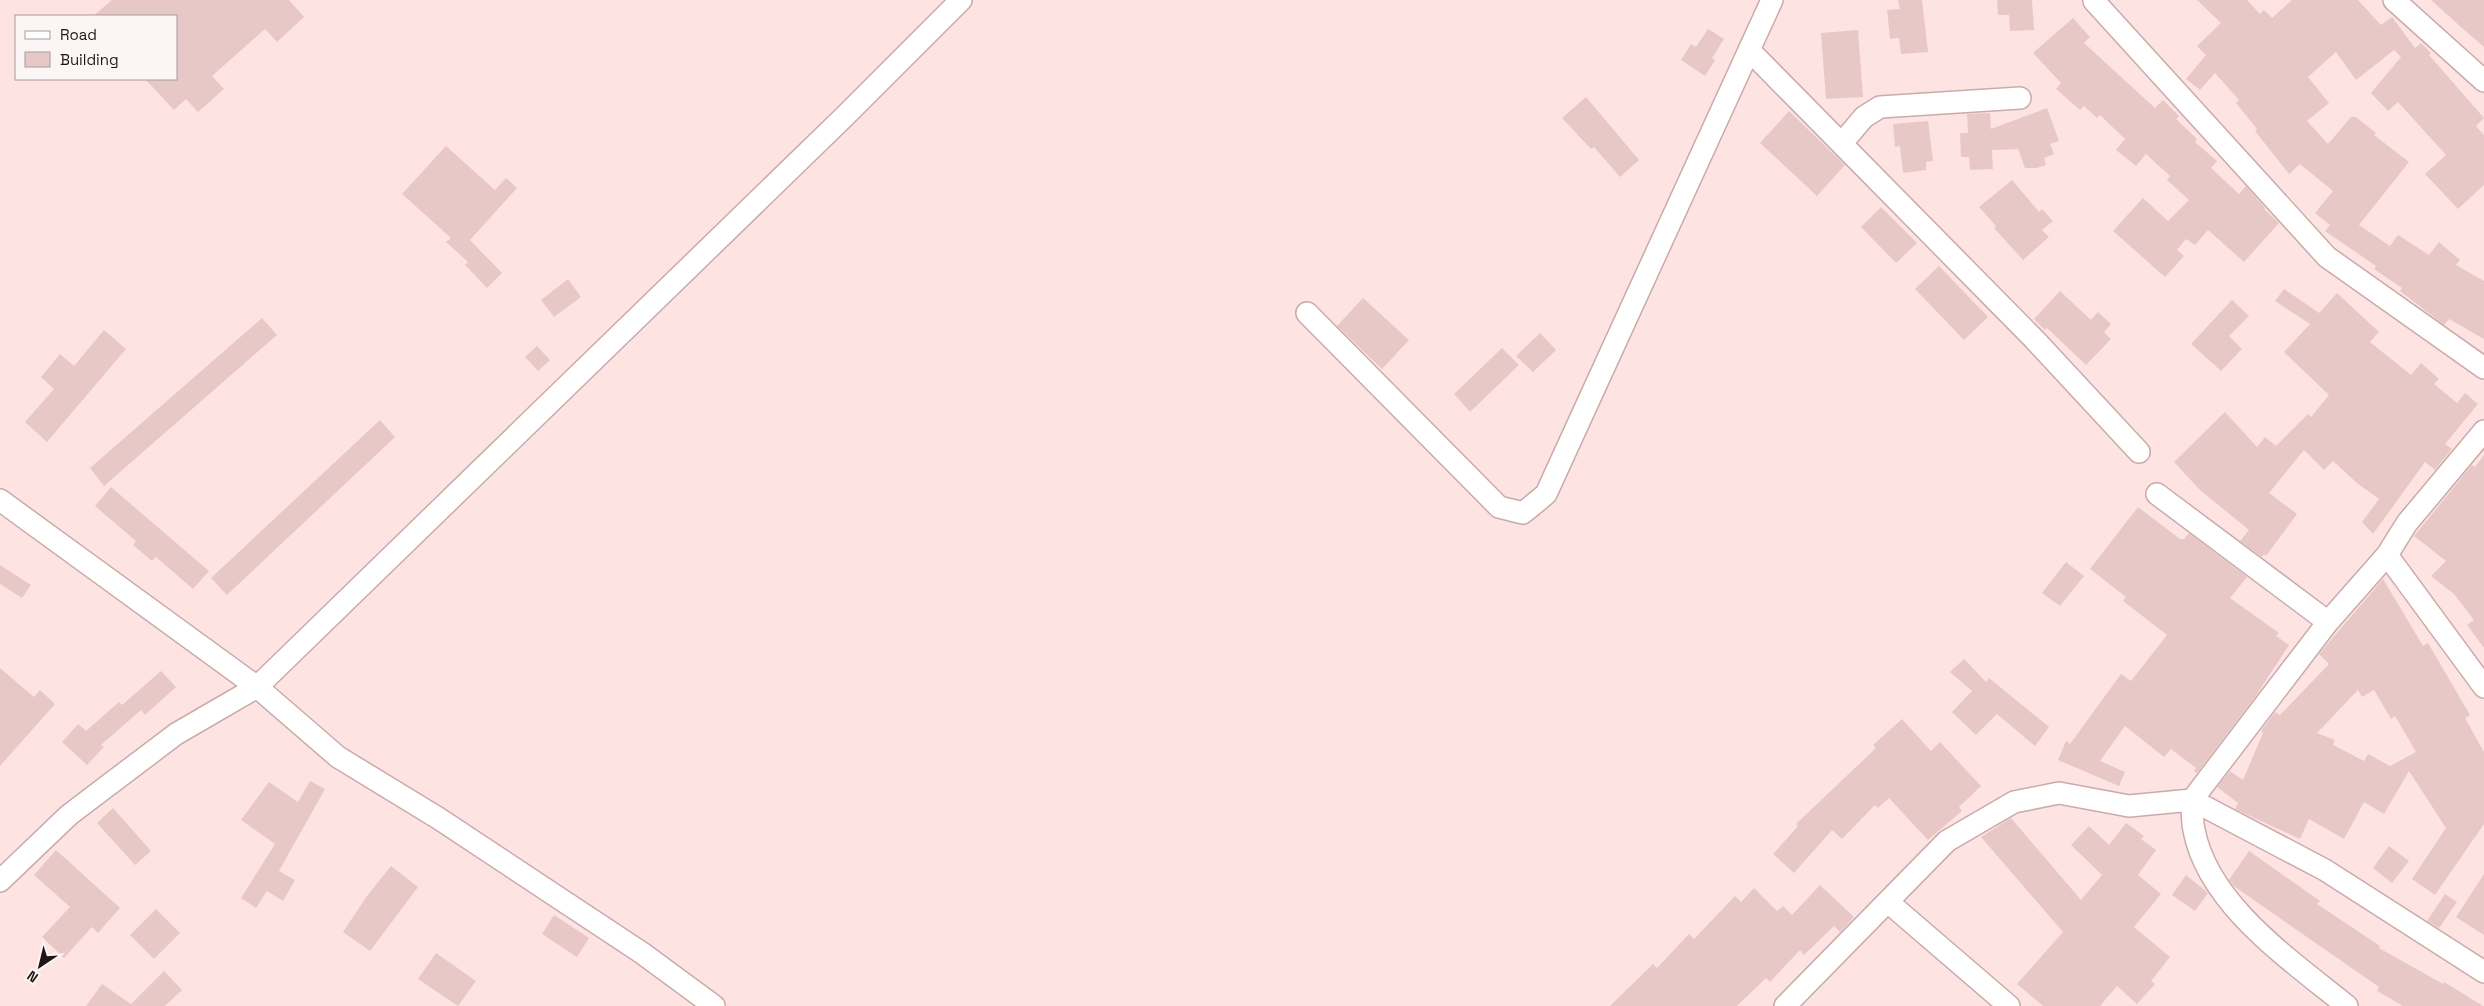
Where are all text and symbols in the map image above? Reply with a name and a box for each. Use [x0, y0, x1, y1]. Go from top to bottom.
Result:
legend [15, 15, 178, 80]
text: Road [60, 25, 97, 44]
text: Building [60, 50, 119, 69]
north arrow [15, 941, 65, 991]
text: N [24, 967, 42, 987]

